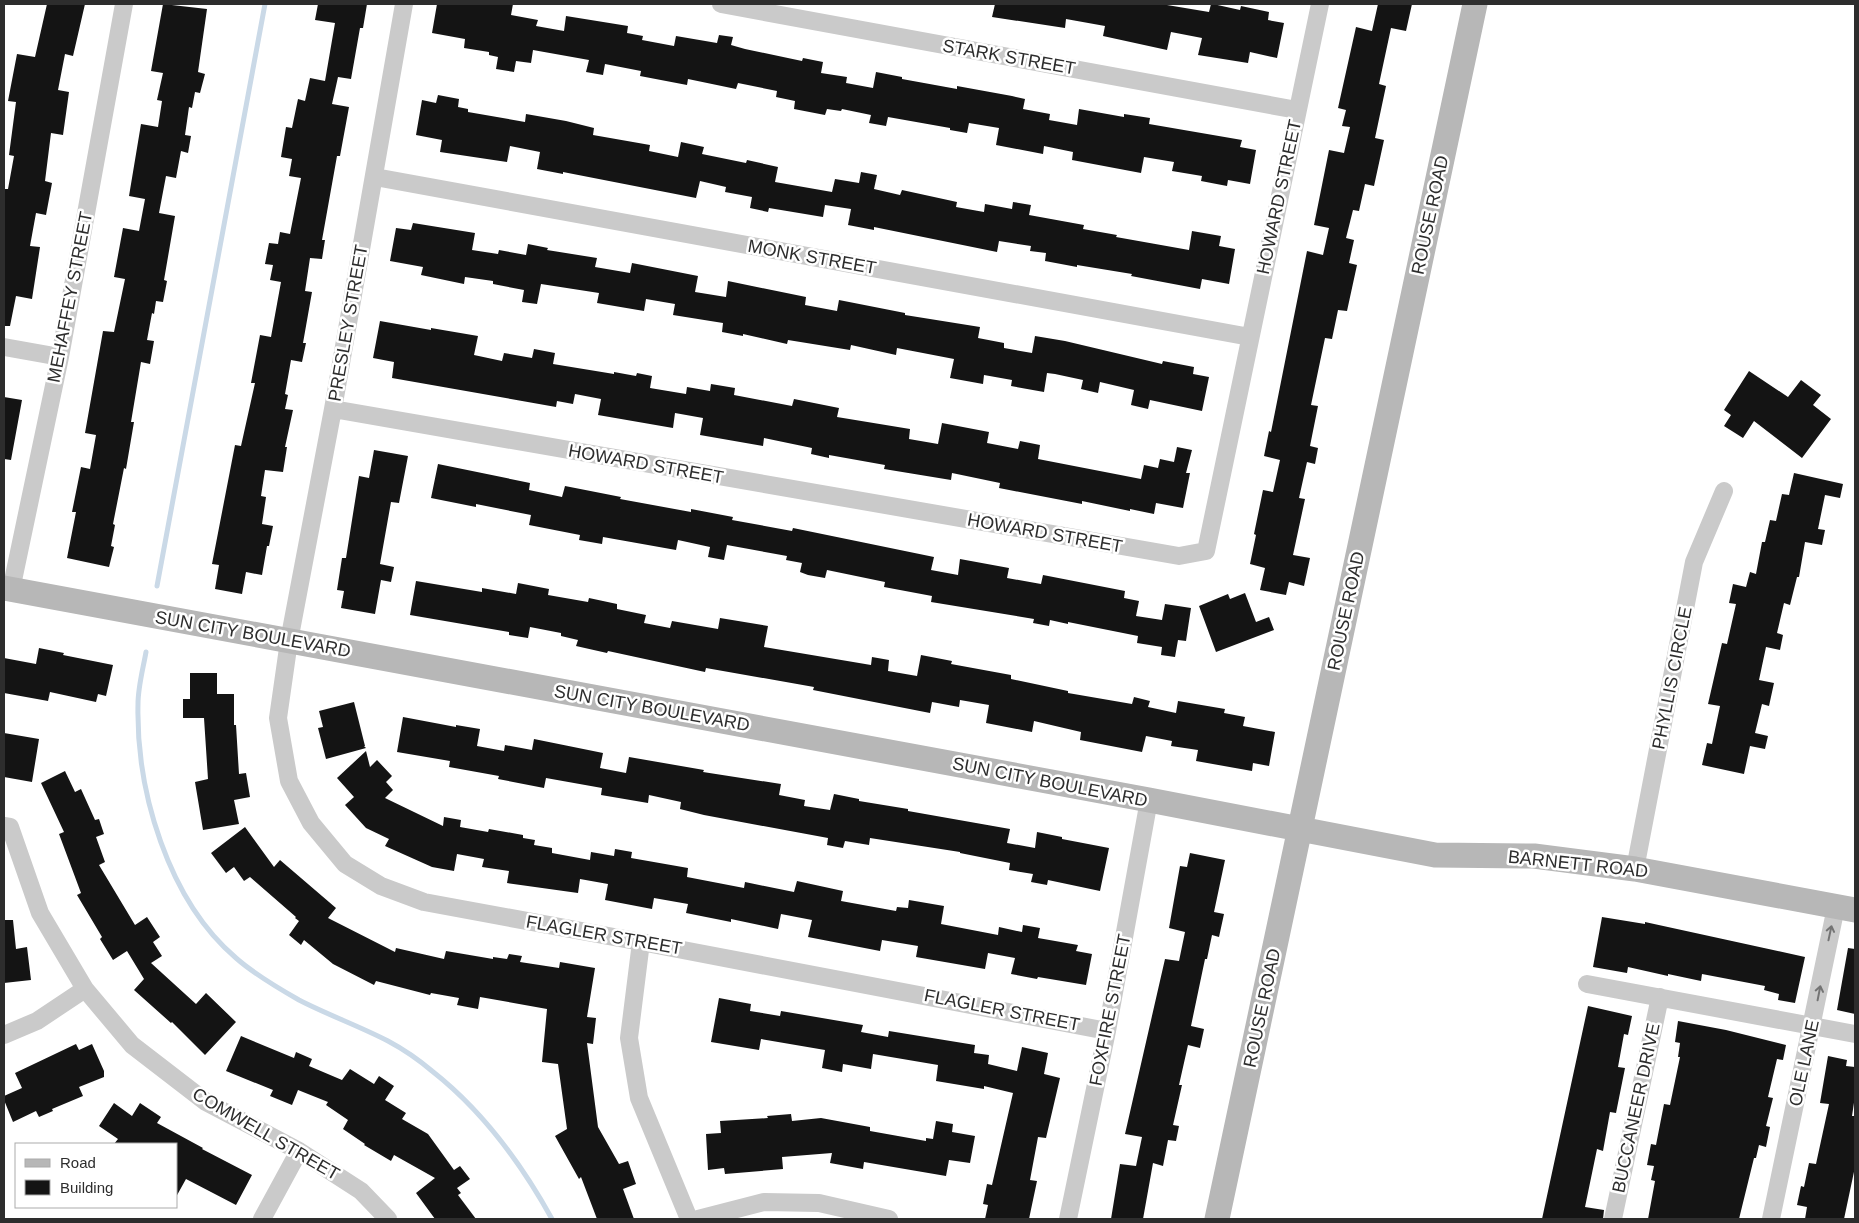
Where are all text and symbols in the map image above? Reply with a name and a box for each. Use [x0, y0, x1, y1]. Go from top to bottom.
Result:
street label: STARK STREET [941, 35, 1077, 79]
street label: HOWARD STREET [1253, 118, 1305, 276]
street label: ROUSE ROAD [1408, 154, 1452, 276]
street label: MEHAFFEY STREET [44, 210, 96, 384]
street label: MONK STREET [746, 236, 878, 278]
street label: PRESLEY STREET [324, 243, 372, 403]
street label: HOWARD STREET [567, 440, 725, 488]
street label: HOWARD STREET [966, 509, 1124, 557]
street label: ROUSE ROAD [1324, 550, 1368, 672]
street label: PHYLLIS CIRCLE [1648, 605, 1696, 751]
street label: SUN CITY BOULEVARD [154, 607, 352, 661]
street label: SUN CITY BOULEVARD [553, 681, 751, 735]
street label: SUN CITY BOULEVARD [951, 753, 1149, 811]
street label: BARNETT ROAD [1507, 847, 1649, 881]
street label: FLAGLER STREET [524, 911, 684, 959]
one-way arrow [1826, 926, 1836, 942]
street label: FOXFIRE STREET [1085, 932, 1135, 1088]
street label: ROUSE ROAD [1240, 947, 1284, 1069]
street label: FLAGLER STREET [923, 985, 1081, 1035]
one-way arrow [1814, 985, 1824, 1001]
street label: OLE LANE [1785, 1018, 1823, 1108]
street label: BUCCANEER DRIVE [1608, 1021, 1664, 1195]
street label: COMWELL STREET [189, 1084, 343, 1184]
legend [15, 1143, 178, 1208]
text: Road [60, 1154, 96, 1171]
text: Building [60, 1179, 113, 1196]

